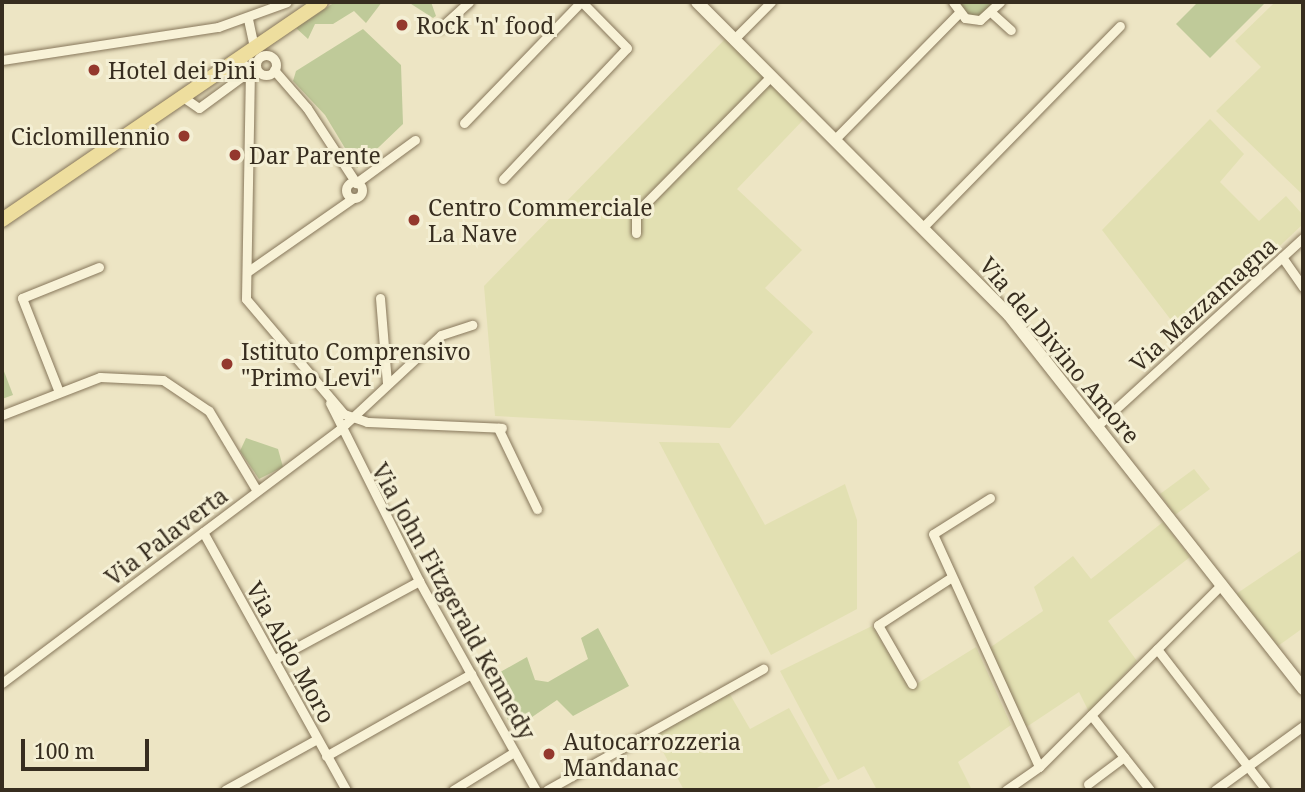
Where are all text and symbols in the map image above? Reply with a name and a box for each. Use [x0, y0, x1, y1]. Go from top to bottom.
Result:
place label: Rock 'n' food [416, 11, 554, 39]
marker: Rock 'n' food [394, 17, 410, 33]
place label: Hotel dei Pini [108, 56, 256, 84]
marker: Hotel dei Pini [86, 62, 102, 78]
place label: Ciclomillennio [11, 122, 170, 150]
marker: Ciclomillennio [176, 128, 192, 144]
place label: Dar Parente [249, 141, 381, 169]
marker: Dar Parente [227, 147, 243, 163]
place label: Centro Commerciale La Nave [428, 193, 653, 247]
marker: Centro Commerciale La Nave [406, 212, 422, 228]
street label: Via Mazzamagna [1124, 231, 1282, 377]
street label: Via del Divino Amore [974, 251, 1146, 449]
place label: Istituto Comprensivo "Primo Levi" [241, 337, 471, 391]
marker: Istituto Comprensivo "Primo Levi" [219, 356, 235, 372]
street label: Via John Fitzgerald Kennedy [366, 458, 542, 744]
street label: Via Palaverta [99, 481, 233, 591]
street label: Via Aldo Moro [241, 576, 341, 728]
scale bar [24, 726, 152, 770]
place label: Autocarrozzeria Mandanac [563, 727, 741, 781]
text: 100 m [34, 737, 95, 765]
marker: Autocarrozzeria Mandanac [541, 746, 557, 762]

